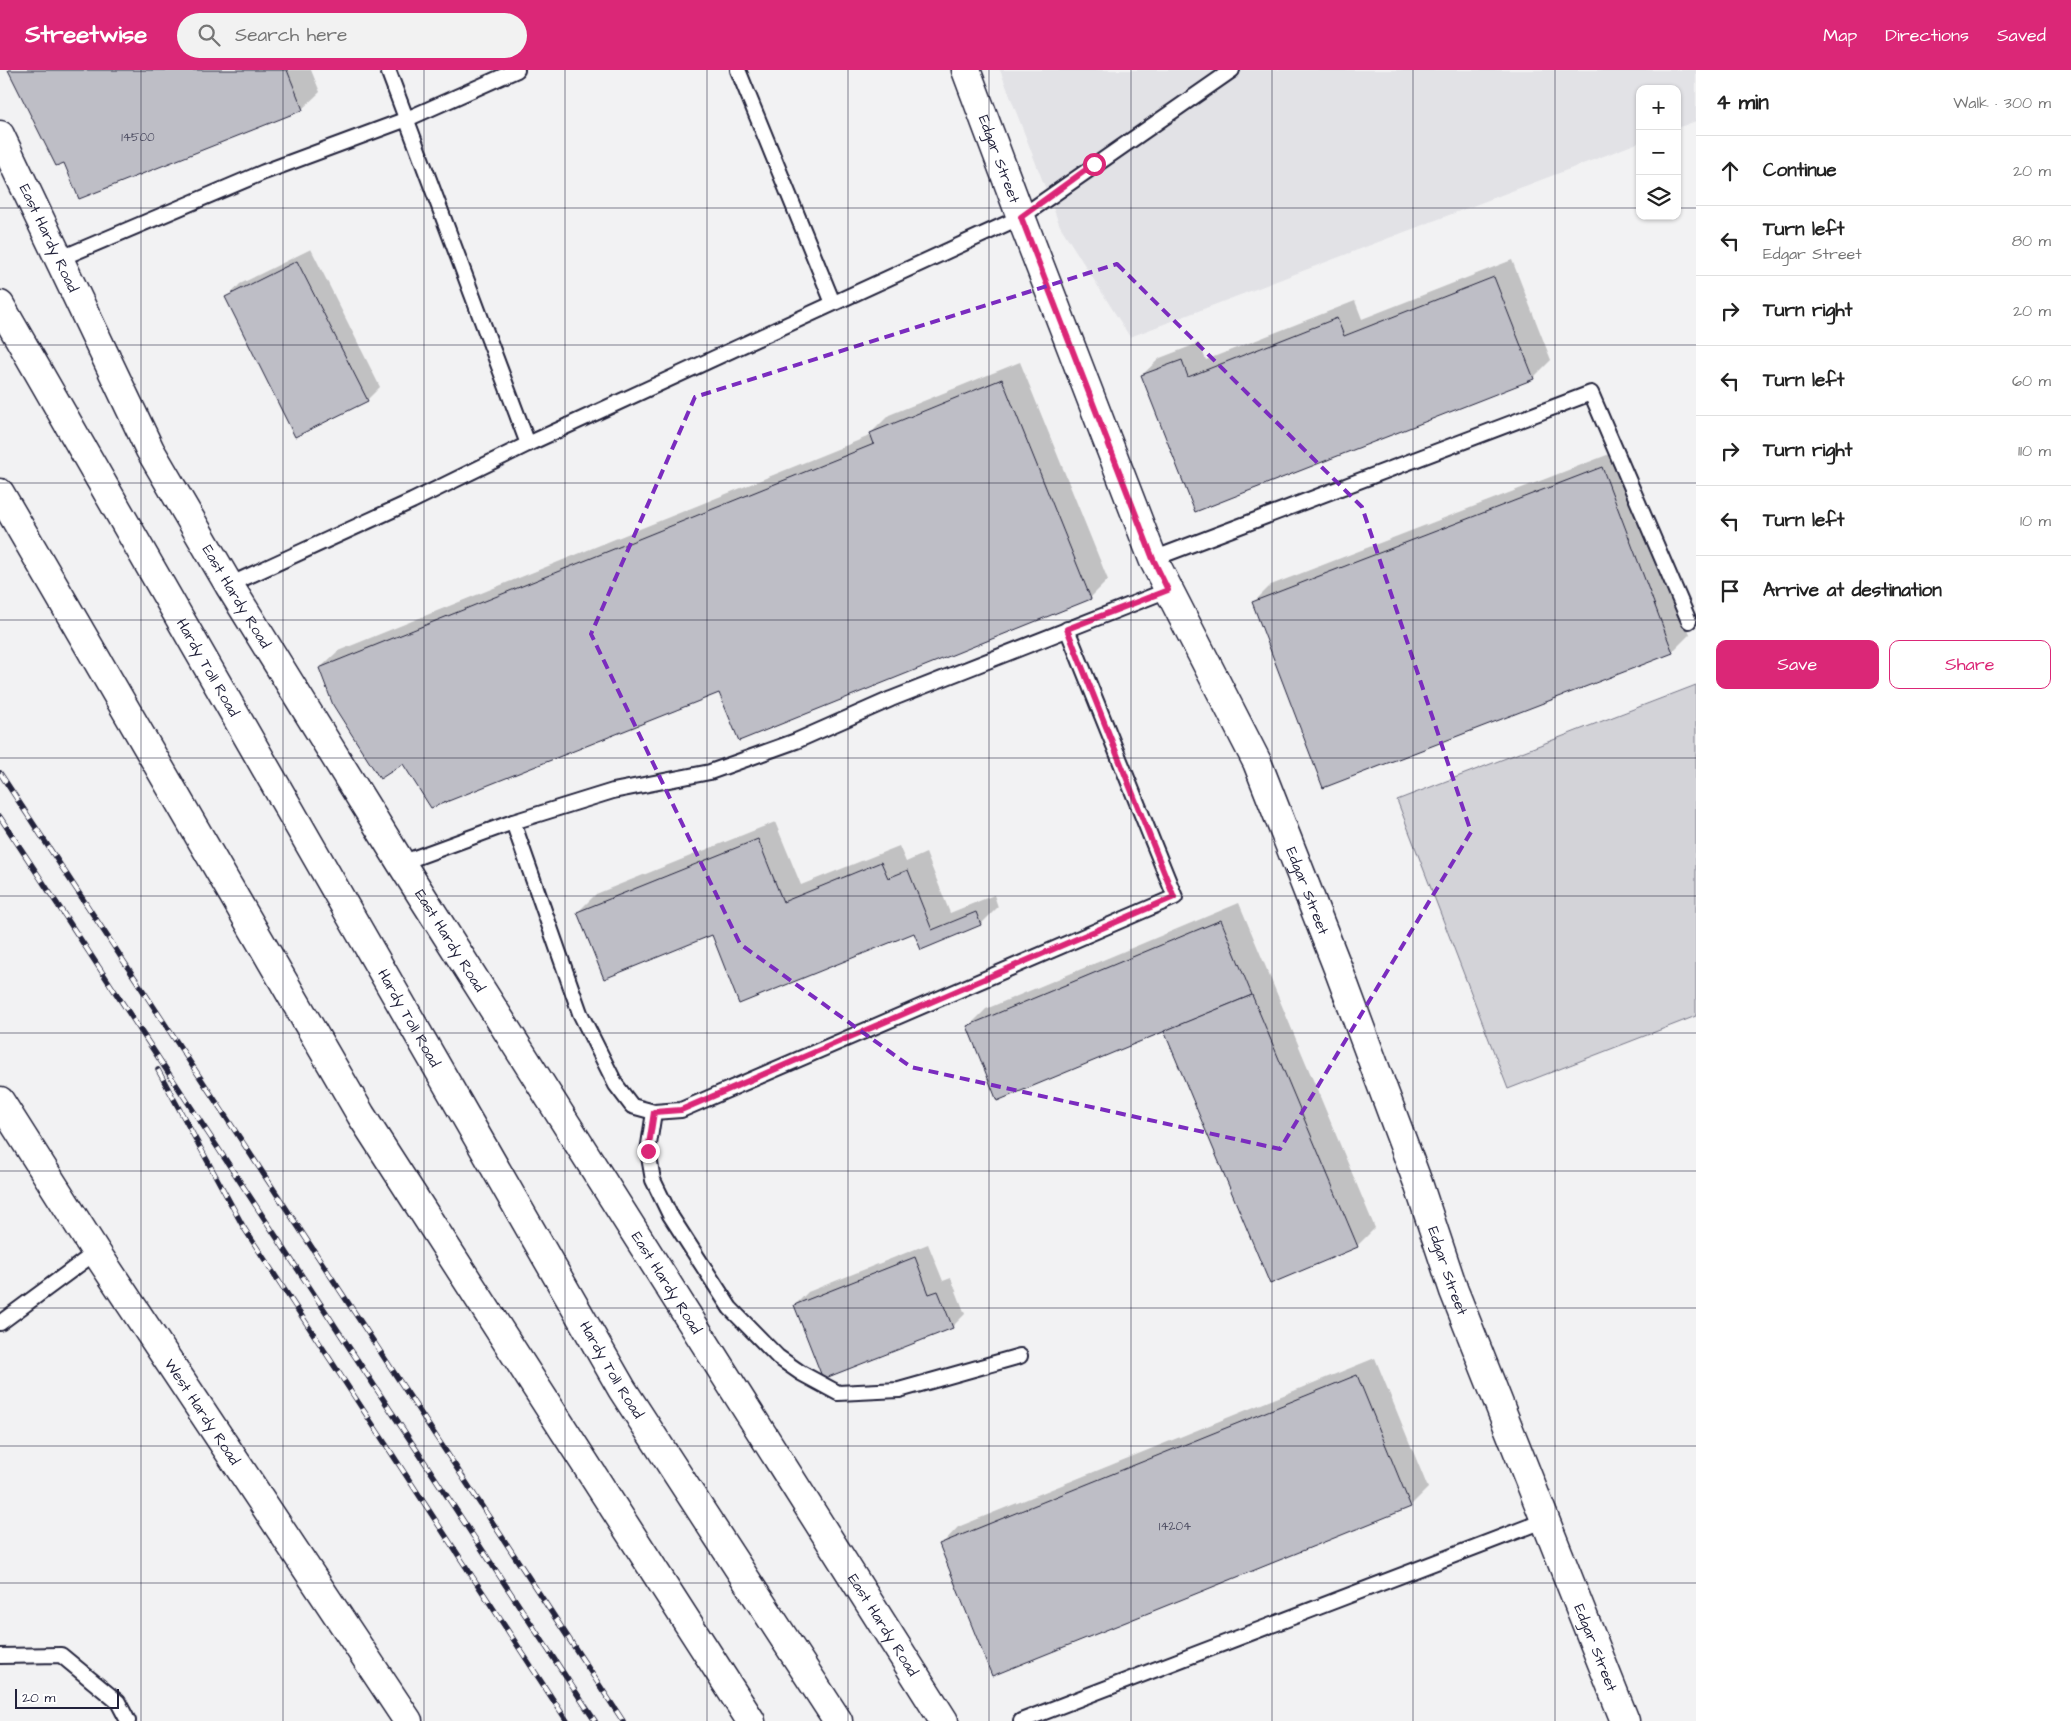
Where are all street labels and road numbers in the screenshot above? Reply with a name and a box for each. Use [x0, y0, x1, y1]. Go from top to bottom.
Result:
street label: Edgar Street [973, 112, 1025, 206]
street label: East Hardy Road [14, 181, 83, 296]
street label: East Hardy Road [197, 541, 276, 653]
street label: Hardy Toll Road [171, 615, 244, 721]
street label: Edgar Street [1280, 844, 1334, 938]
street label: East Hardy Road [409, 886, 490, 996]
street label: Hardy Toll Road [372, 965, 445, 1071]
street label: Edgar Street [1422, 1224, 1473, 1318]
street label: East Hardy Road [626, 1228, 707, 1339]
street label: Hardy Toll Road [574, 1317, 649, 1423]
street label: West Hardy Road [159, 1355, 245, 1470]
street label: East Hardy Road [843, 1570, 923, 1681]
street label: Edgar Street [1568, 1601, 1622, 1695]

